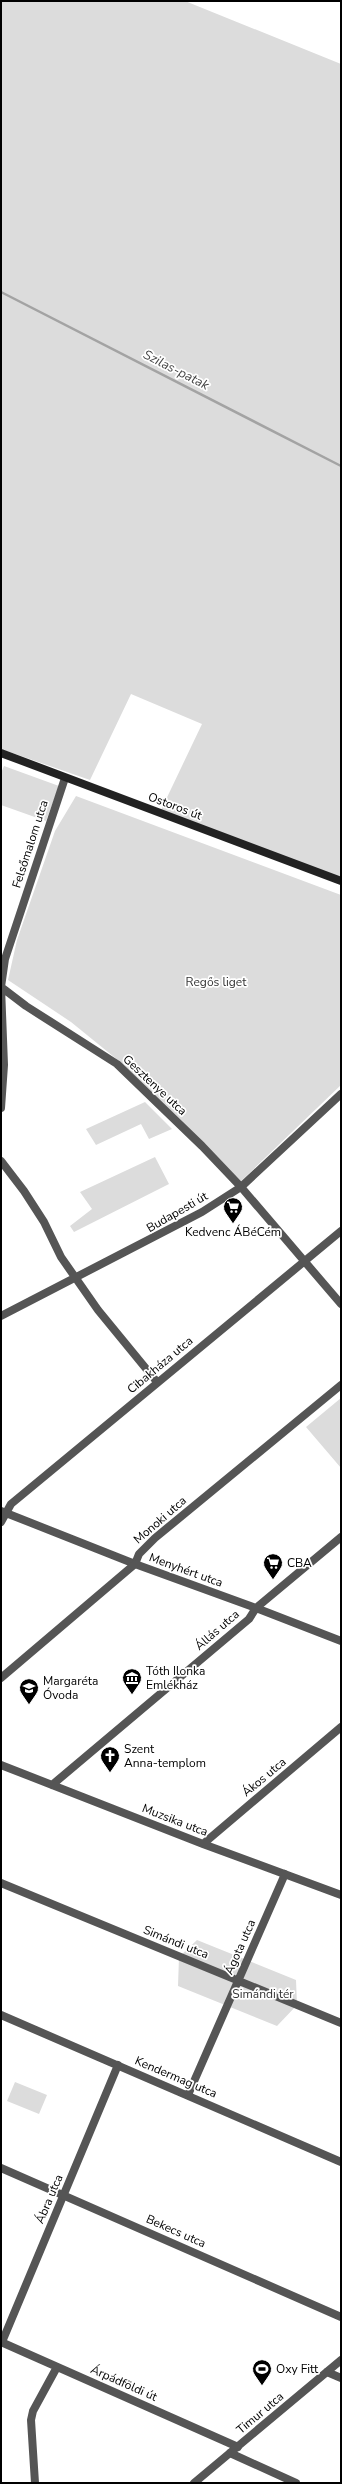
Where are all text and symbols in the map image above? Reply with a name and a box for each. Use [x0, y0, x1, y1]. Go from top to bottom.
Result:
water label: Szilas-patak [140, 346, 213, 395]
street label: Ostoros út [146, 788, 205, 824]
street label: Felsőmalom utca [8, 798, 52, 890]
park label: Regős liget [186, 974, 247, 990]
street label: Gesztenye utca [120, 1051, 190, 1119]
street label: Budapesti út [143, 1188, 211, 1236]
supermarket icon: Kedvenc ÁBéCém [222, 1196, 244, 1224]
place label: Kedvenc ÁBéCém [185, 1224, 281, 1240]
street label: Cibakháza utca [124, 1333, 196, 1397]
street label: Monoki utca [130, 1493, 190, 1547]
street label: Menyhért utca [147, 1549, 225, 1591]
supermarket icon: CBA [262, 1552, 284, 1580]
place label: CBA [287, 1555, 312, 1571]
street label: Állás utca [191, 1606, 243, 1654]
place label: Tóth Ilonka Emlékház [146, 1663, 205, 1693]
museum icon: Tóth Ilonka Emlékház [121, 1667, 143, 1695]
place label: Margaréta Óvoda [43, 1673, 98, 1703]
school or university icon: Margaréta Óvoda [18, 1677, 40, 1705]
place label: Szent Anna-templom [124, 1741, 206, 1771]
church icon: Szent Anna-templom [99, 1745, 121, 1773]
street label: Ákos utca [239, 1754, 289, 1800]
street label: Muzsika utca [140, 1800, 210, 1840]
street label: Ágota utca [221, 1917, 259, 1977]
street label: Simándi utca [141, 1922, 211, 1962]
park label: Simándi tér [232, 1986, 294, 2002]
street label: Kendermag utca [132, 2052, 220, 2102]
street label: Ábra utca [31, 2172, 67, 2226]
street label: Bekecs utca [144, 2211, 208, 2251]
sports icon: Oxy Fitt [251, 2358, 273, 2386]
street label: Árpádföldi út [88, 2361, 160, 2405]
place label: Oxy Fitt [276, 2361, 319, 2377]
street label: Timur utca [233, 2389, 287, 2437]

